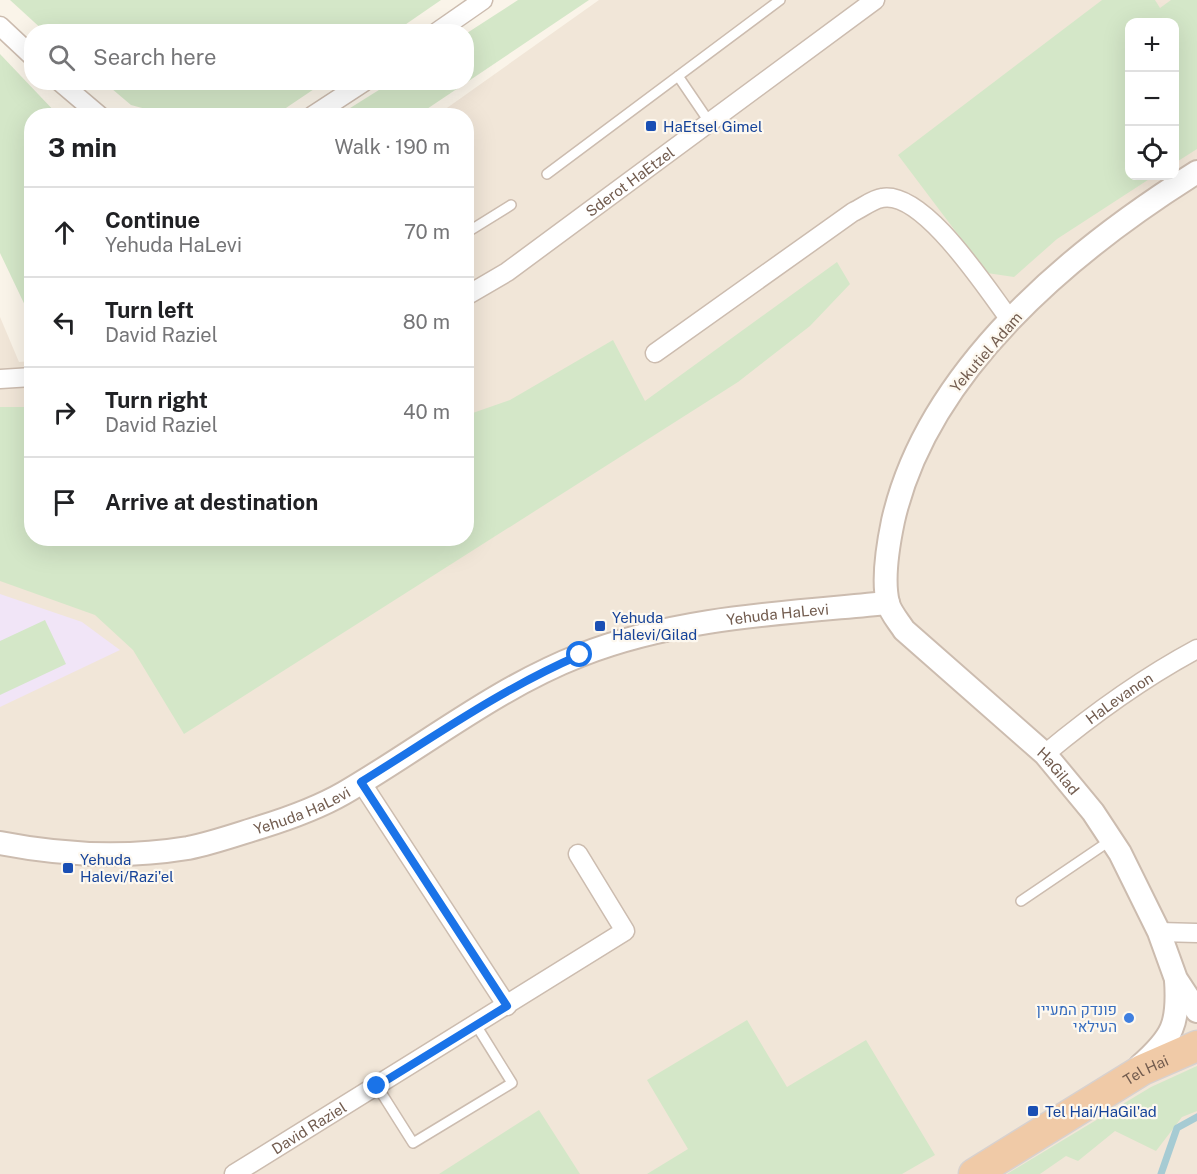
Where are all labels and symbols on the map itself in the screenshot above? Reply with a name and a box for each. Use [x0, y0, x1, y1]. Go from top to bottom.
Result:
place label: HaEtsel Gimel [663, 118, 763, 135]
marker: HaEtsel Gimel [644, 119, 658, 133]
street label: Sderot HaEtzel [582, 143, 677, 220]
street label: Yekutiel Adam [947, 308, 1025, 396]
street label: Yehuda HaLevi [725, 600, 829, 628]
place label: Yehuda Halevi/Gilad [612, 609, 697, 643]
marker: Yehuda Halevi/Gilad [593, 619, 607, 633]
route start [566, 641, 592, 667]
street label: HaLevanon [1082, 669, 1156, 727]
street label: HaGilad [1034, 743, 1083, 798]
street label: Yehuda HaLevi [252, 783, 353, 837]
place label: Yehuda Halevi/Razi'el [80, 851, 174, 885]
marker: Yehuda Halevi/Razi'el [61, 861, 75, 875]
place label: פונדק המעיין העילאי [1037, 1001, 1117, 1035]
marker: פונדק המעיין העילאי [1122, 1011, 1136, 1025]
street label: Tel Hai [1120, 1051, 1171, 1088]
route end [363, 1072, 389, 1098]
street label: David Raziel [268, 1098, 349, 1157]
place label: Tel Hai/HaGil'ad [1045, 1103, 1157, 1120]
marker: Tel Hai/HaGil'ad [1026, 1104, 1040, 1118]

